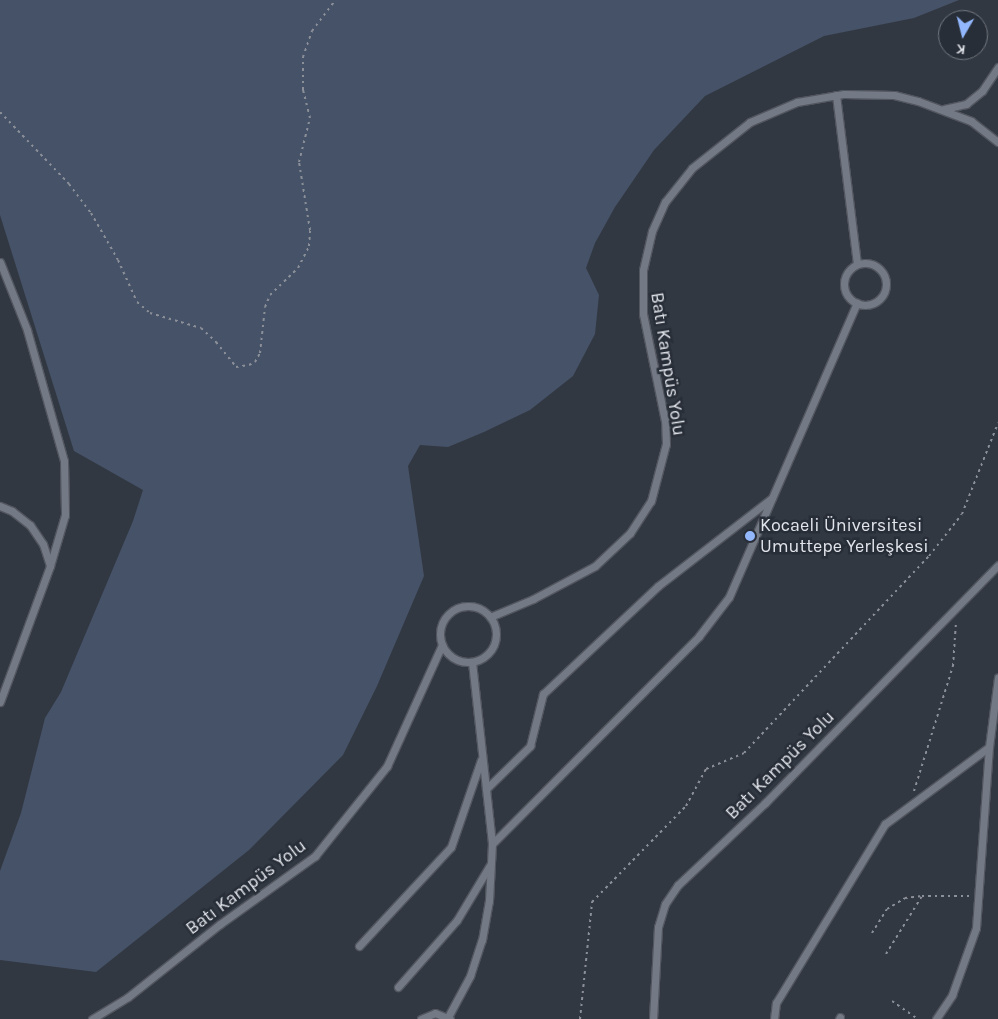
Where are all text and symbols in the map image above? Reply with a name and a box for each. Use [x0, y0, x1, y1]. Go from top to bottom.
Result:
north arrow [938, 10, 988, 60]
text: K [955, 40, 967, 58]
street label: Batı Kampüs Yolu [646, 291, 690, 437]
place label: Kocaeli Üniversitesi Umuttepe Yerleşkesi [760, 515, 929, 558]
marker: Kocaeli Üniversitesi Umuttepe Yerleşkesi [744, 530, 756, 542]
street label: Batı Kampüs Yolu [721, 706, 839, 824]
street label: Batı Kampüs Yolu [182, 835, 310, 939]

